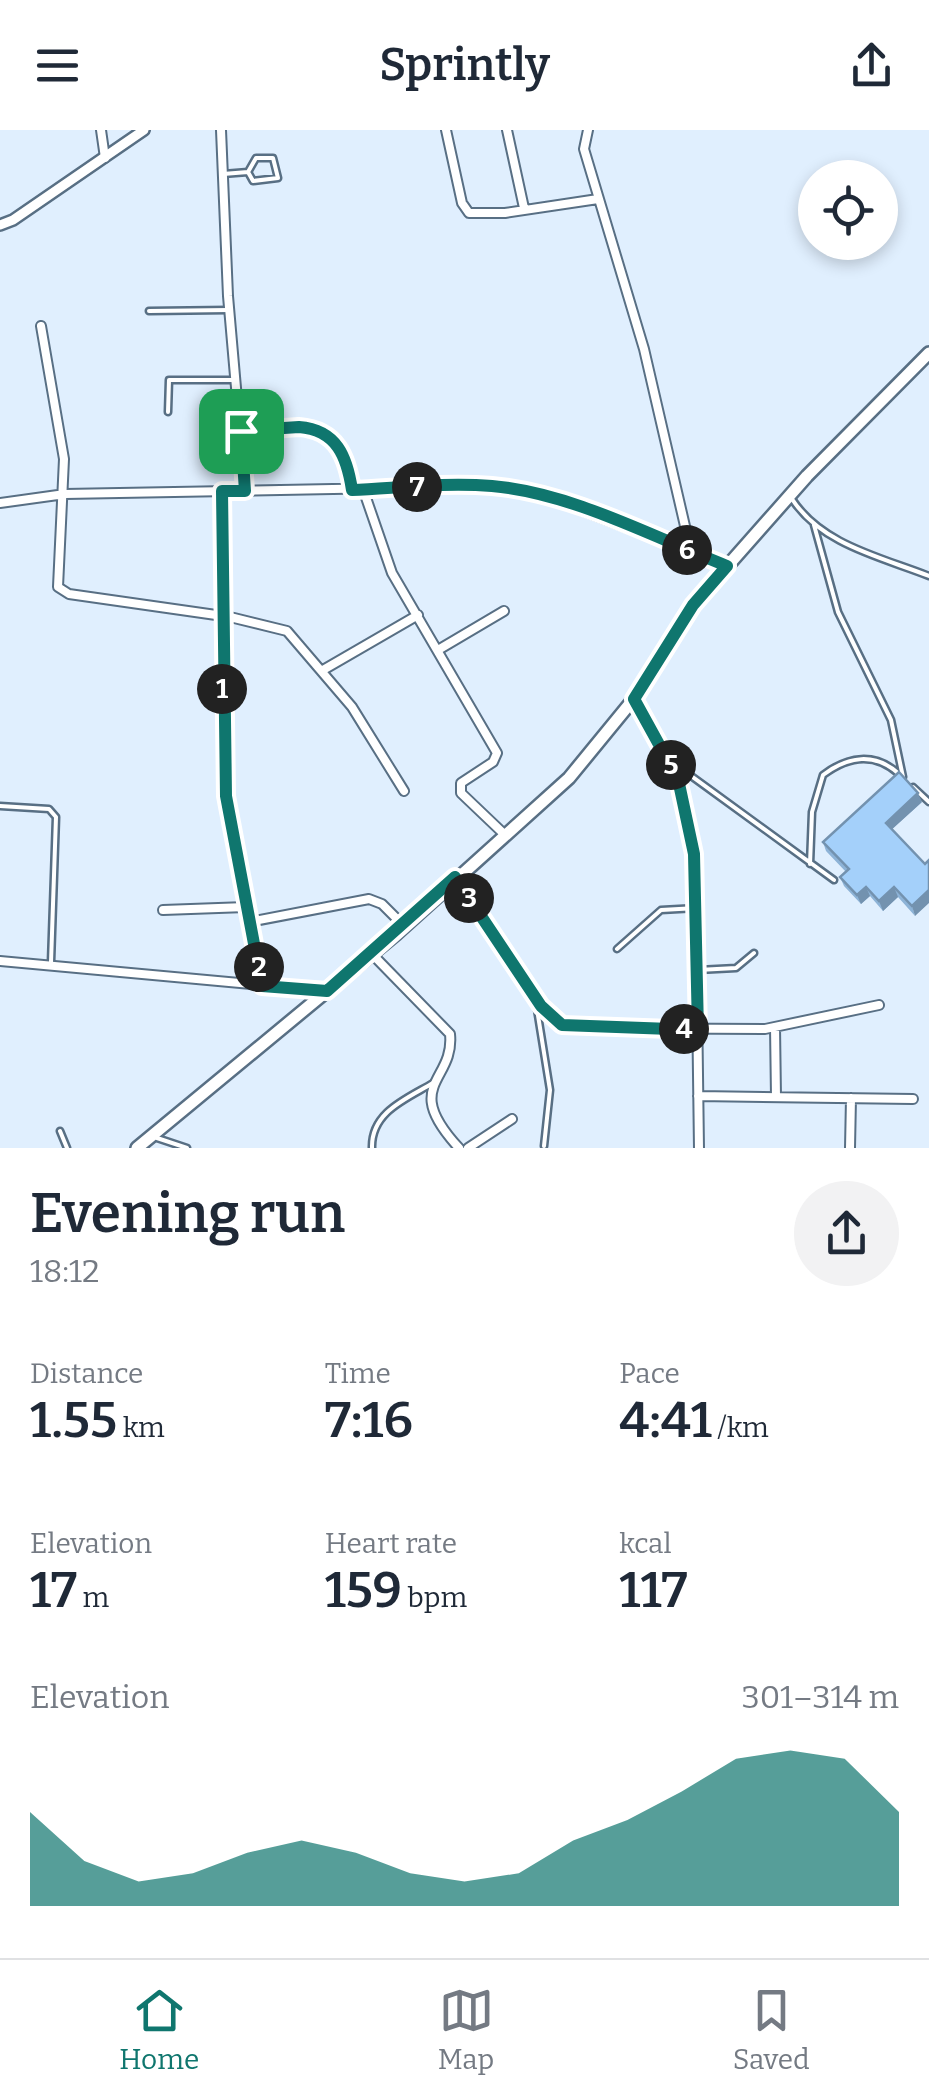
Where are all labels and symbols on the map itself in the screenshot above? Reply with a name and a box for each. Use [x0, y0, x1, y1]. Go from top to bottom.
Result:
pin [199, 389, 284, 474]
pin: 7 [392, 462, 442, 512]
pin: 6 [662, 525, 712, 575]
pin: 1 [197, 664, 247, 714]
pin: 5 [646, 740, 696, 790]
pin: 3 [444, 873, 494, 923]
pin: 2 [234, 942, 284, 992]
pin: 4 [659, 1004, 709, 1054]

